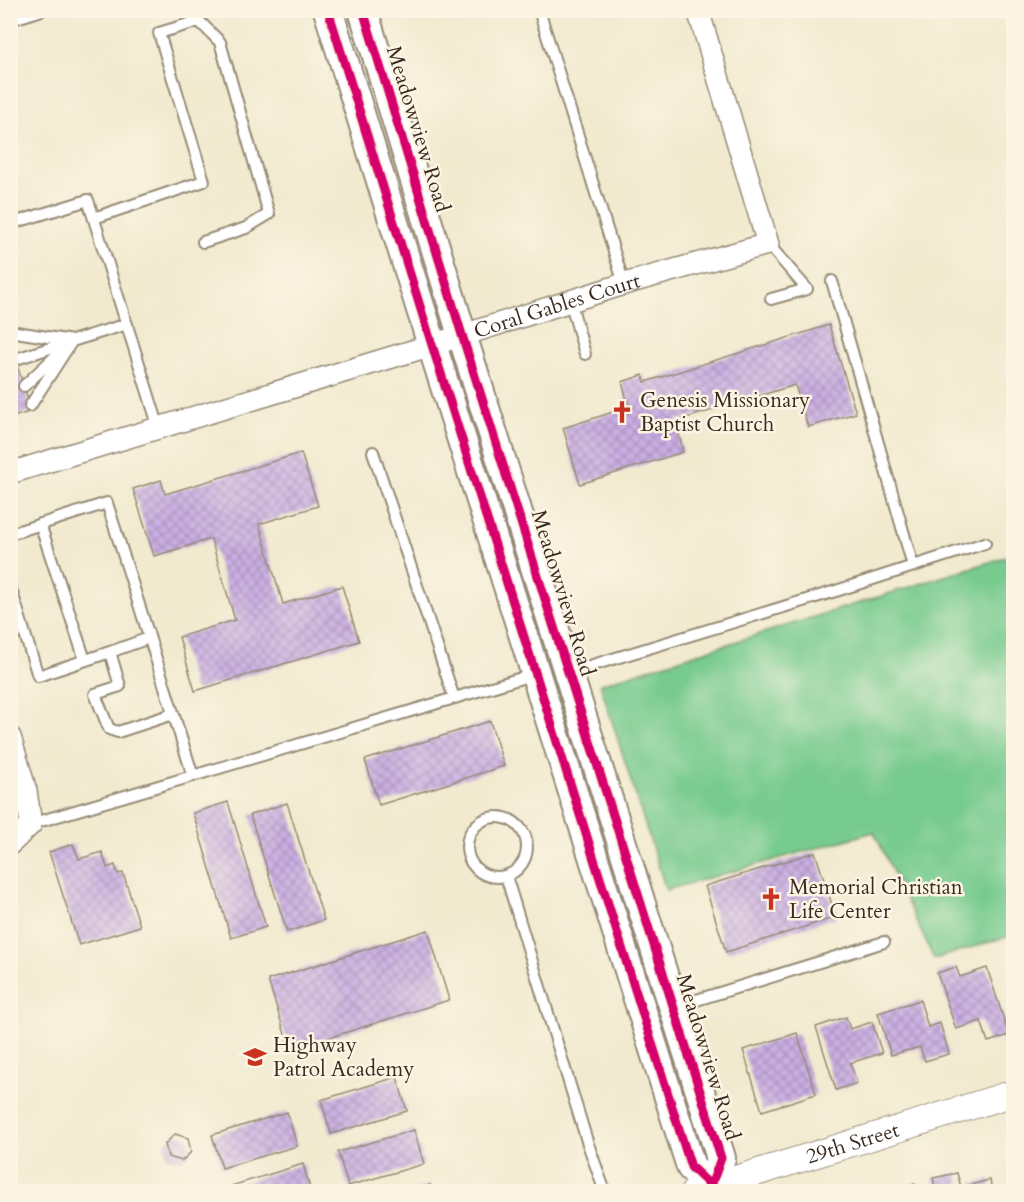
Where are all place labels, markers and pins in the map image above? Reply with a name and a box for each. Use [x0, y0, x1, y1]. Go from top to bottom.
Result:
place label: Genesis Missionary Baptist Church [640, 386, 810, 439]
church icon: Genesis Missionary Baptist Church [609, 399, 635, 425]
place label: Memorial Christian Life Center [789, 873, 963, 926]
church icon: Memorial Christian Life Center [758, 886, 784, 912]
place label: Highway Patrol Academy [273, 1031, 414, 1084]
school or university icon: Highway Patrol Academy [242, 1044, 268, 1070]

